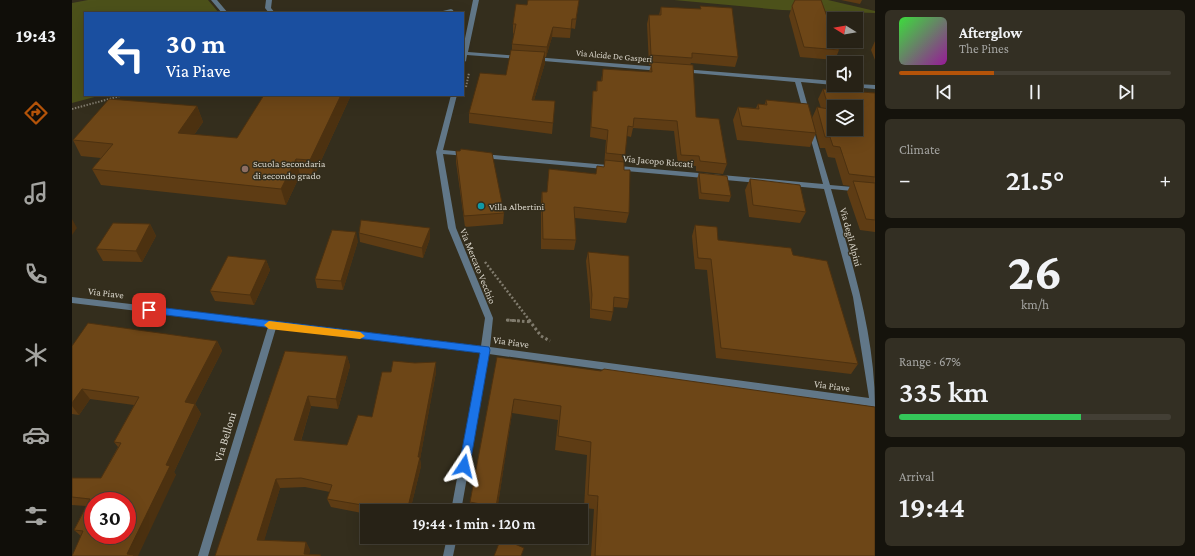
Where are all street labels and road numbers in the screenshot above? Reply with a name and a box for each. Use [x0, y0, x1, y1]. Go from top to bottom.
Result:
street label: Via Alcide De Gasperi [575, 48, 653, 64]
street label: Via Jacopo Riccati [622, 152, 694, 170]
street label: Via degli Alpini [838, 206, 864, 268]
street label: Via Mercato Vecchio [458, 227, 498, 305]
street label: Via Piave [88, 285, 125, 301]
street label: Via Piave [493, 334, 530, 350]
street label: Via Piave [814, 378, 851, 394]
street label: Via Belloni [211, 410, 239, 464]

